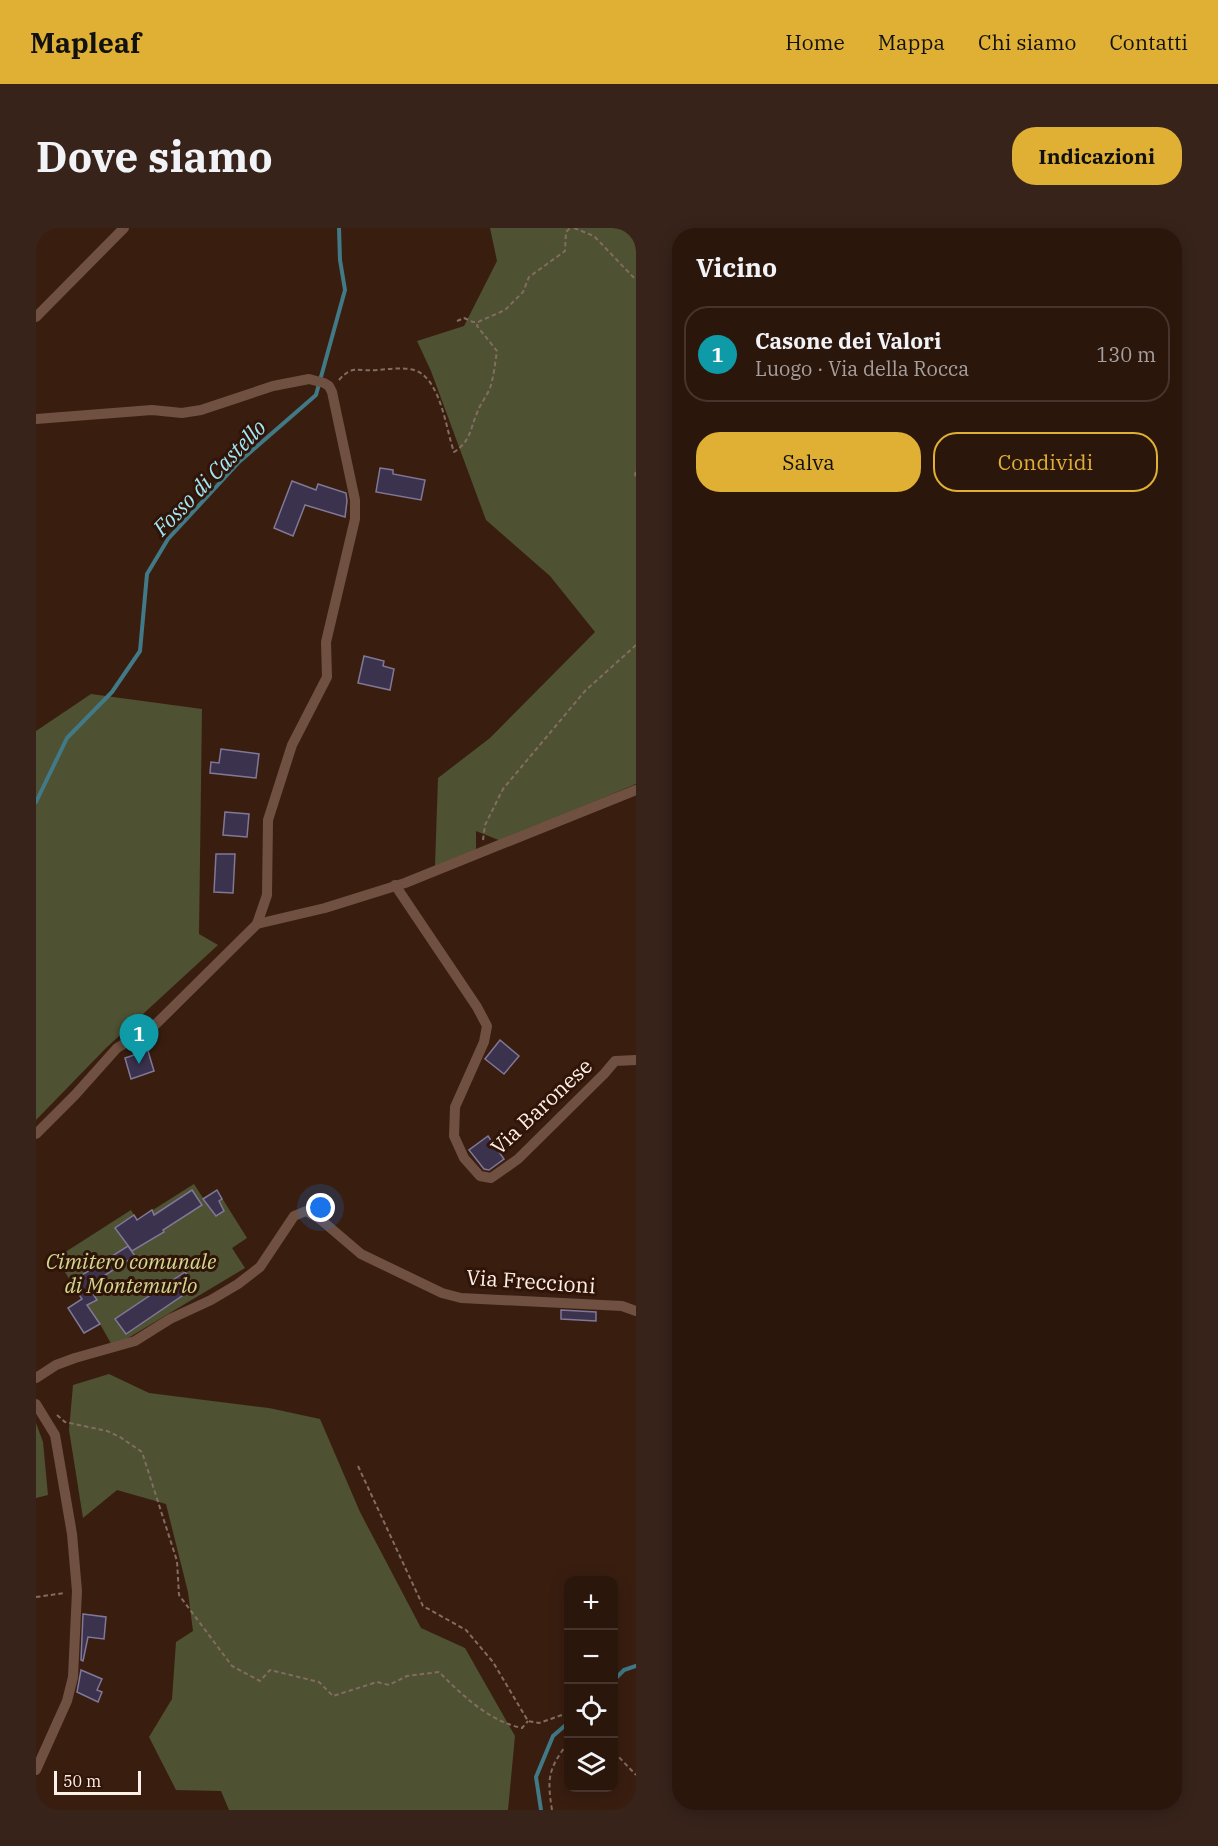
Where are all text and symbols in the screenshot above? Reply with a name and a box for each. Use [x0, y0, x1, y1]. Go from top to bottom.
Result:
text: Mapleaf [30, 24, 141, 61]
text: Home [785, 28, 845, 56]
text: Mappa [878, 28, 945, 56]
text: Chi siamo [978, 28, 1076, 56]
text: Contatti [1109, 28, 1188, 56]
button: Indicazioni [1012, 127, 1182, 185]
text: Dove siamo [36, 129, 273, 184]
text: Vicino [696, 250, 777, 284]
text: Casone dei Valori [755, 326, 941, 355]
text: 1 [712, 341, 724, 368]
text: 130 m [1096, 341, 1156, 368]
text: Luogo · Via della Rocca [755, 355, 969, 382]
water label: Fosso di Castello [145, 412, 272, 542]
button: Salva [696, 432, 921, 492]
button: Condividi [933, 432, 1158, 492]
pin: 1 [120, 1014, 158, 1064]
street label: Via Baronese [484, 1052, 598, 1160]
your location [306, 1193, 335, 1222]
park label: Cimitero comunale di Montemurlo [46, 1247, 217, 1299]
street label: Via Freccioni [465, 1263, 597, 1299]
map controls [564, 1576, 618, 1792]
button: + [564, 1576, 618, 1630]
button: − [564, 1630, 618, 1684]
button: locate [564, 1684, 618, 1738]
button: layers [564, 1738, 618, 1792]
scale bar [54, 1768, 141, 1796]
text: 50 m [63, 1771, 101, 1791]

